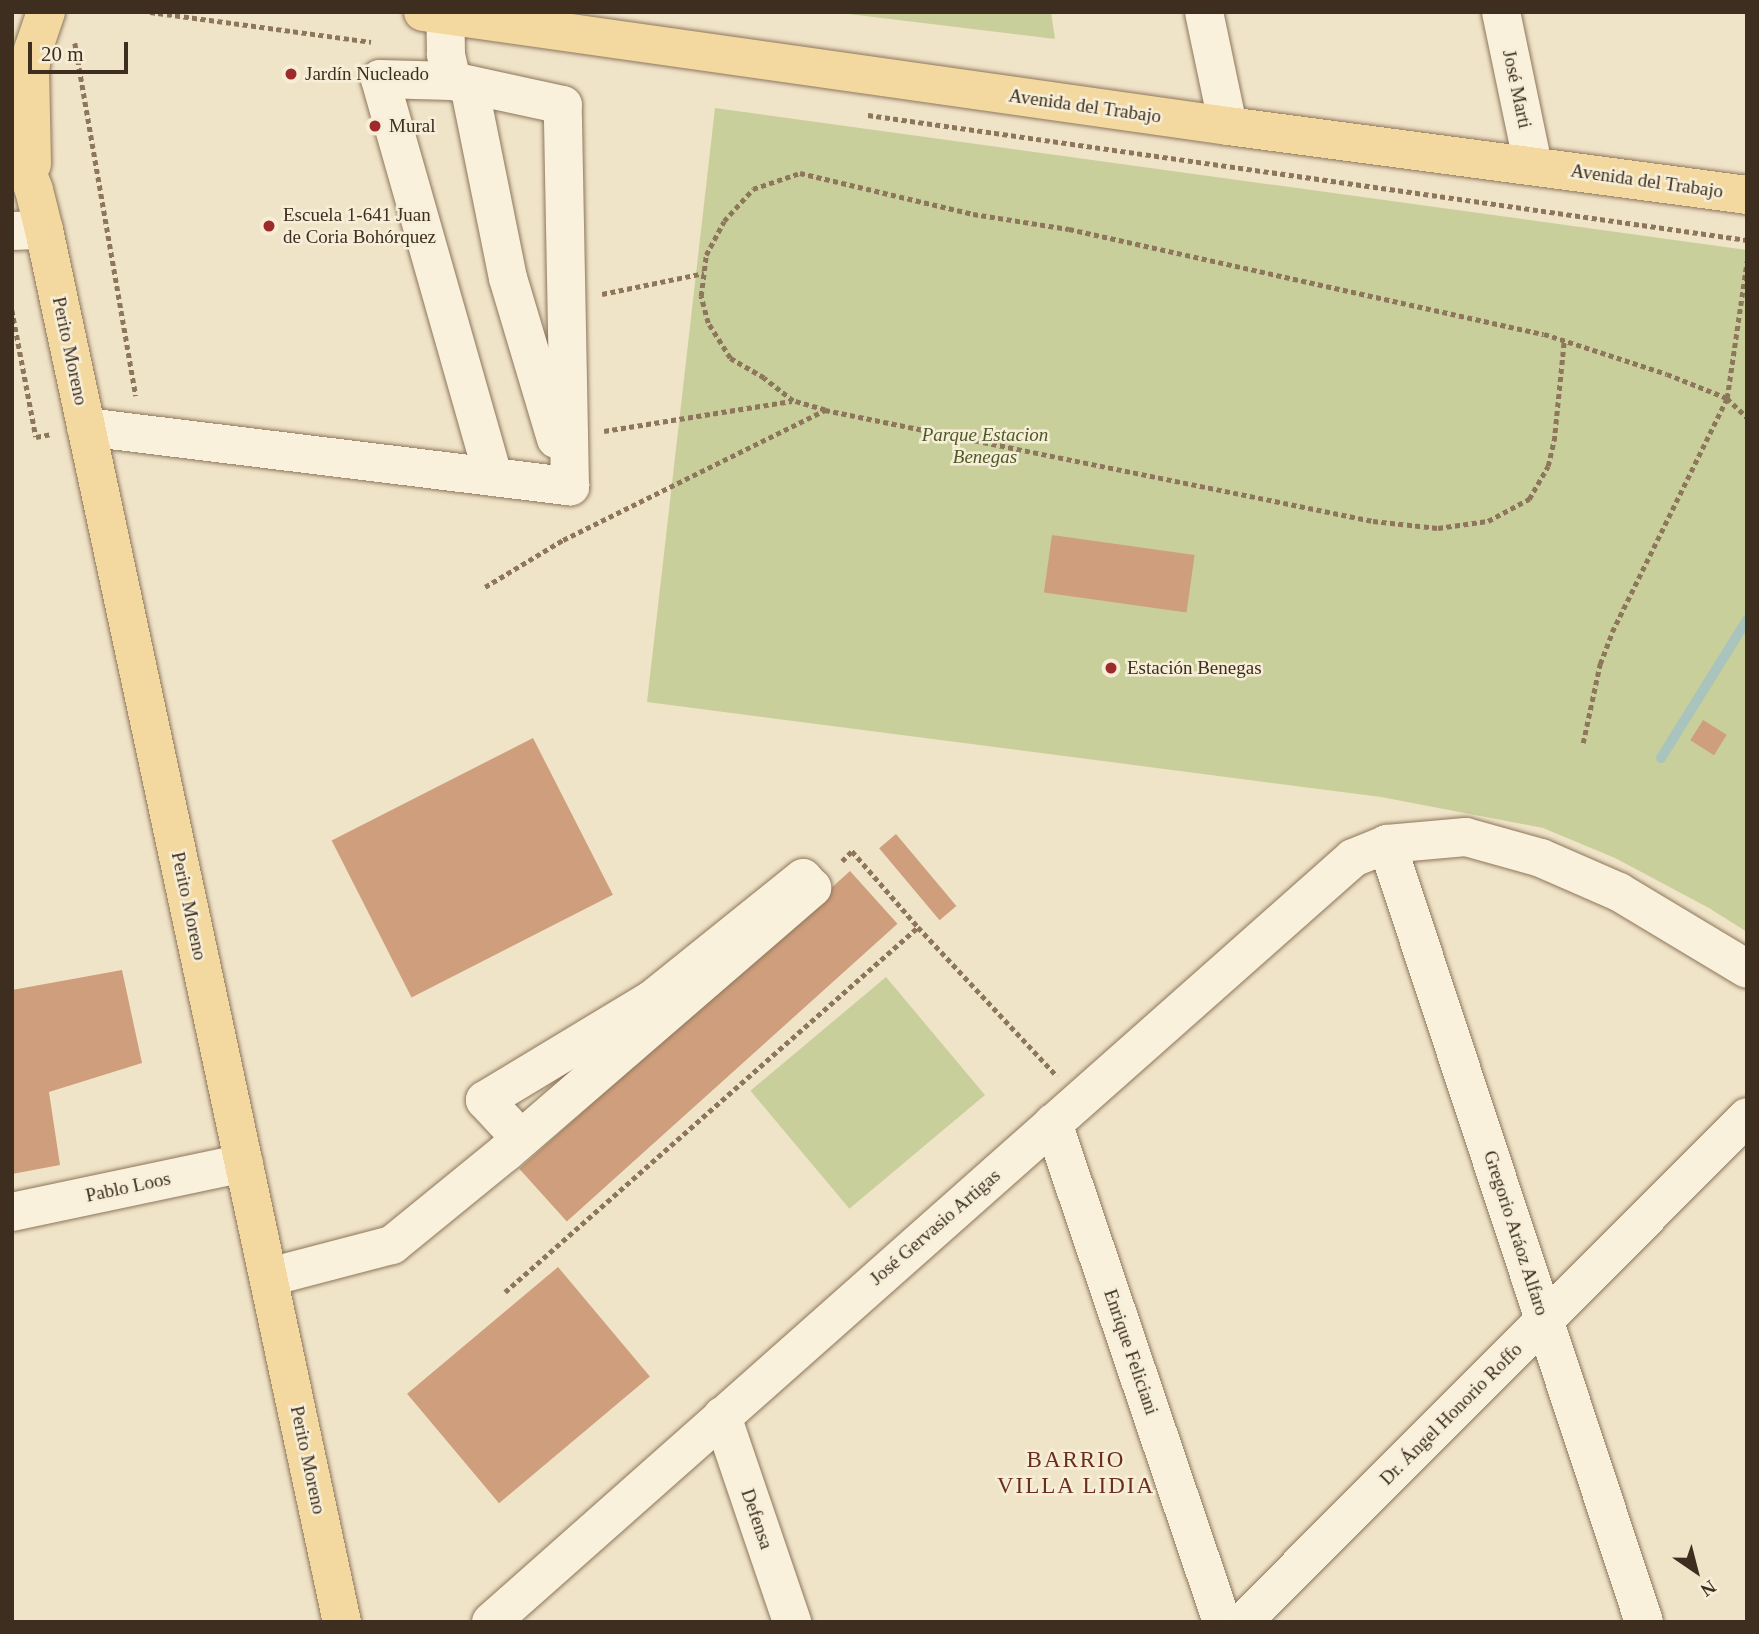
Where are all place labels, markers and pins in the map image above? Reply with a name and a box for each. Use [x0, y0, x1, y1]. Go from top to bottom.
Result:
place label: Jardín Nucleado [305, 63, 429, 85]
marker: Jardín Nucleado [283, 66, 299, 82]
place label: Mural [389, 115, 435, 137]
marker: Mural [367, 118, 383, 134]
place label: Escuela 1-641 Juan de Coria Bohórquez [283, 204, 436, 248]
marker: Escuela 1-641 Juan de Coria Bohórquez [261, 218, 277, 234]
place label: Estación Benegas [1127, 657, 1262, 679]
marker: Estación Benegas [1101, 658, 1121, 678]

